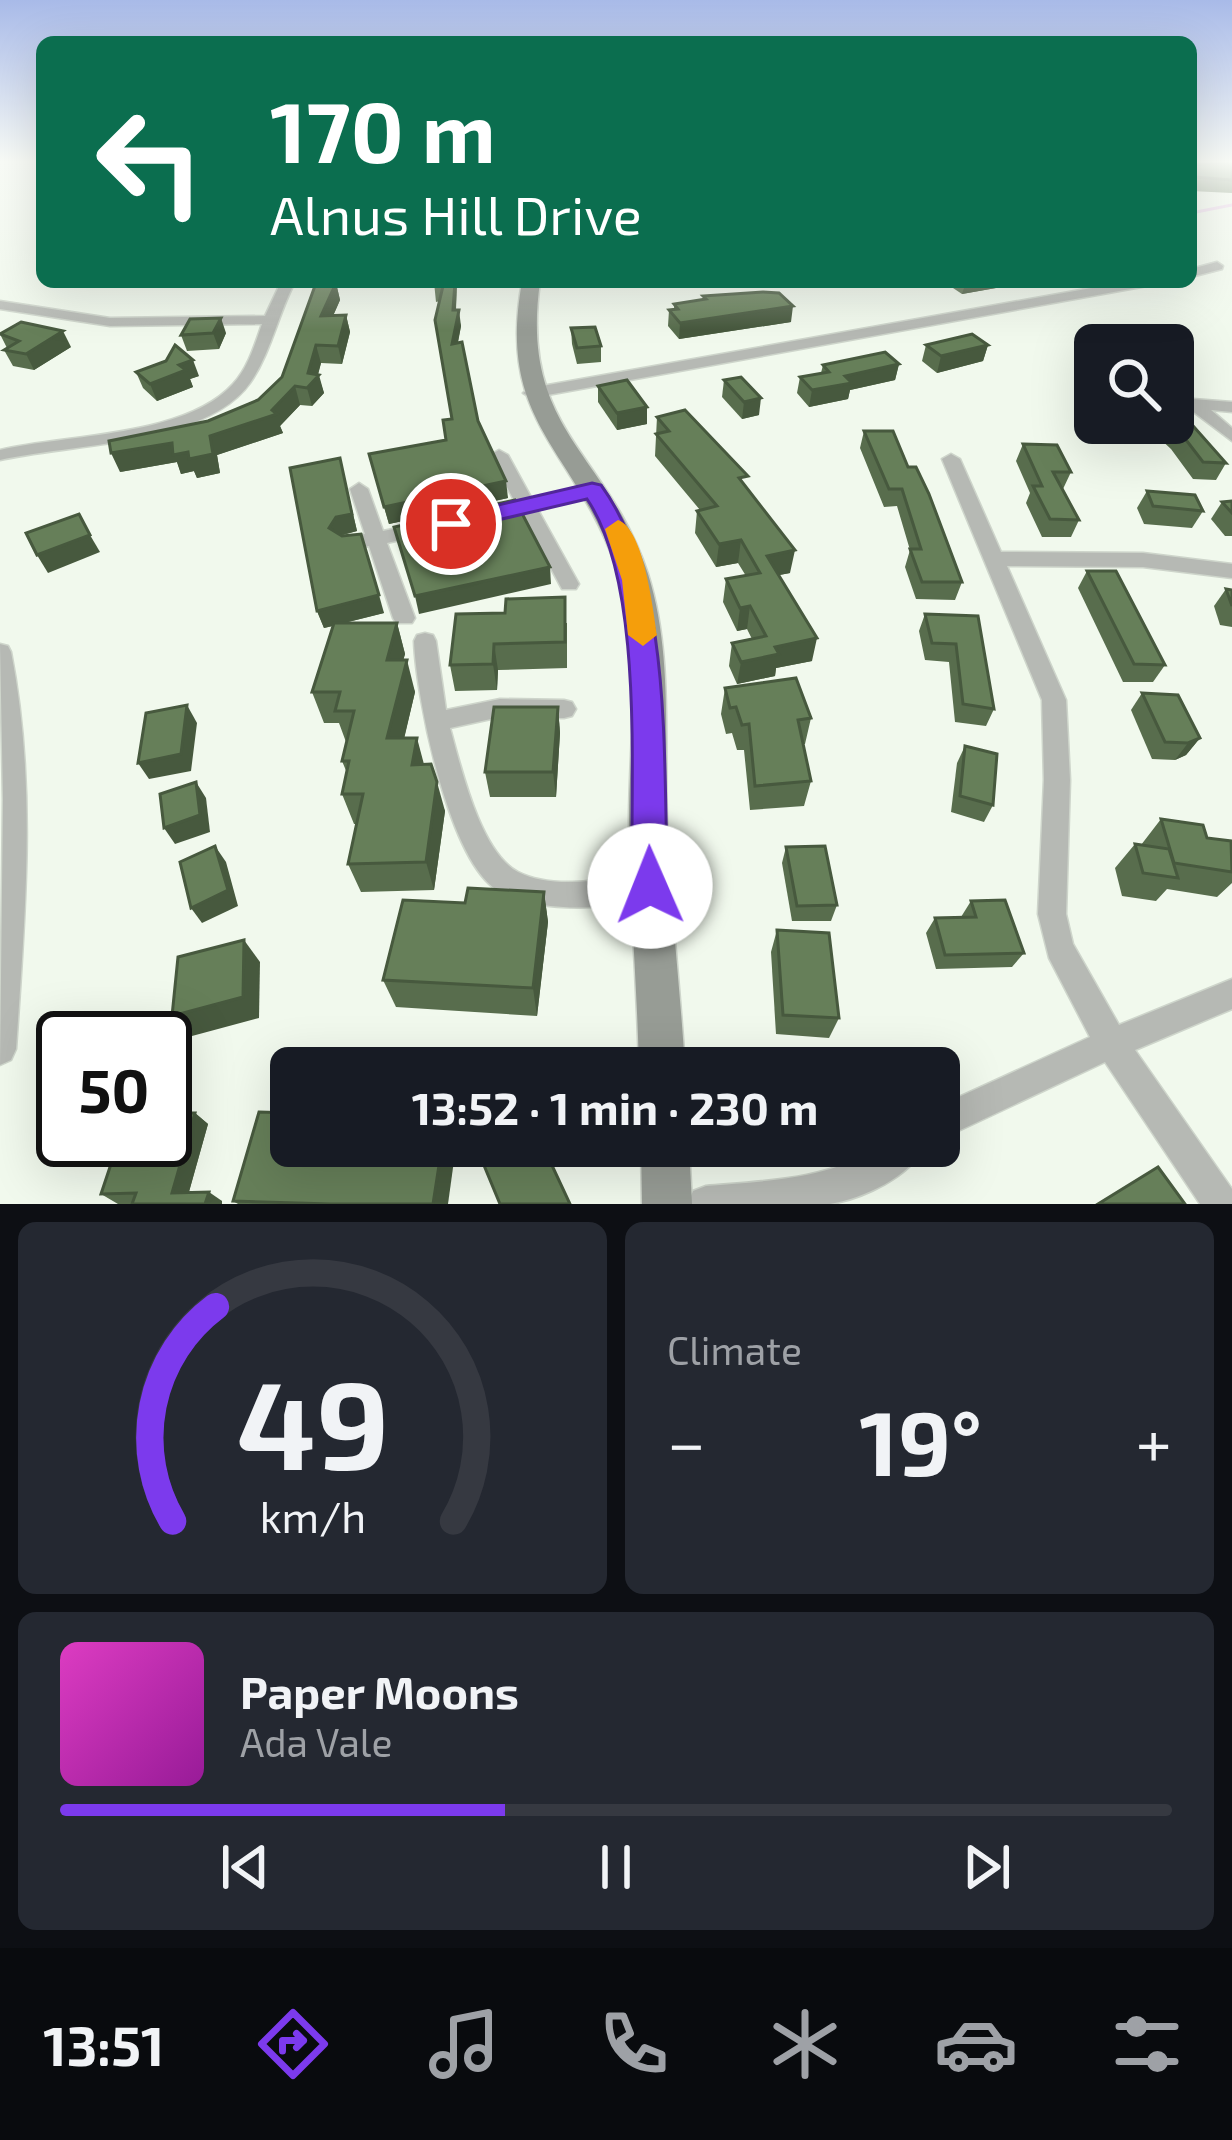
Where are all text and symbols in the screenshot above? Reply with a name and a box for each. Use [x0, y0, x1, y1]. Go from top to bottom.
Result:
text: 170 m [270, 79, 496, 180]
icon: left [72, 84, 228, 240]
text: Alnus Hill Drive [270, 181, 642, 246]
map controls [1074, 324, 1194, 444]
button: search [1074, 324, 1194, 444]
pin [400, 473, 502, 575]
icon: arrive [418, 491, 484, 557]
position arrow [587, 823, 713, 949]
speed limit sign: 50 [36, 1011, 192, 1167]
text: 13:52 · 1 min · 230 m [412, 1080, 818, 1134]
text: Climate [667, 1326, 802, 1373]
text: 49 [236, 1345, 389, 1495]
text: 19° [859, 1386, 982, 1494]
text: − [667, 1401, 706, 1480]
text: + [1136, 1401, 1172, 1480]
text: km/h [259, 1490, 366, 1542]
text: Paper Moons [240, 1664, 519, 1718]
text: Ada Vale [240, 1718, 392, 1765]
icon: previous [212, 1834, 278, 1900]
icon: pause [583, 1834, 649, 1900]
icon: next [954, 1834, 1020, 1900]
icon: directions [251, 2002, 335, 2086]
icon: music [422, 2002, 506, 2086]
icon: phone [592, 2002, 676, 2086]
icon: climate [763, 2002, 847, 2086]
icon: car [934, 2002, 1018, 2086]
icon: filters [1105, 2002, 1189, 2086]
text: 13:51 [43, 2012, 164, 2077]

